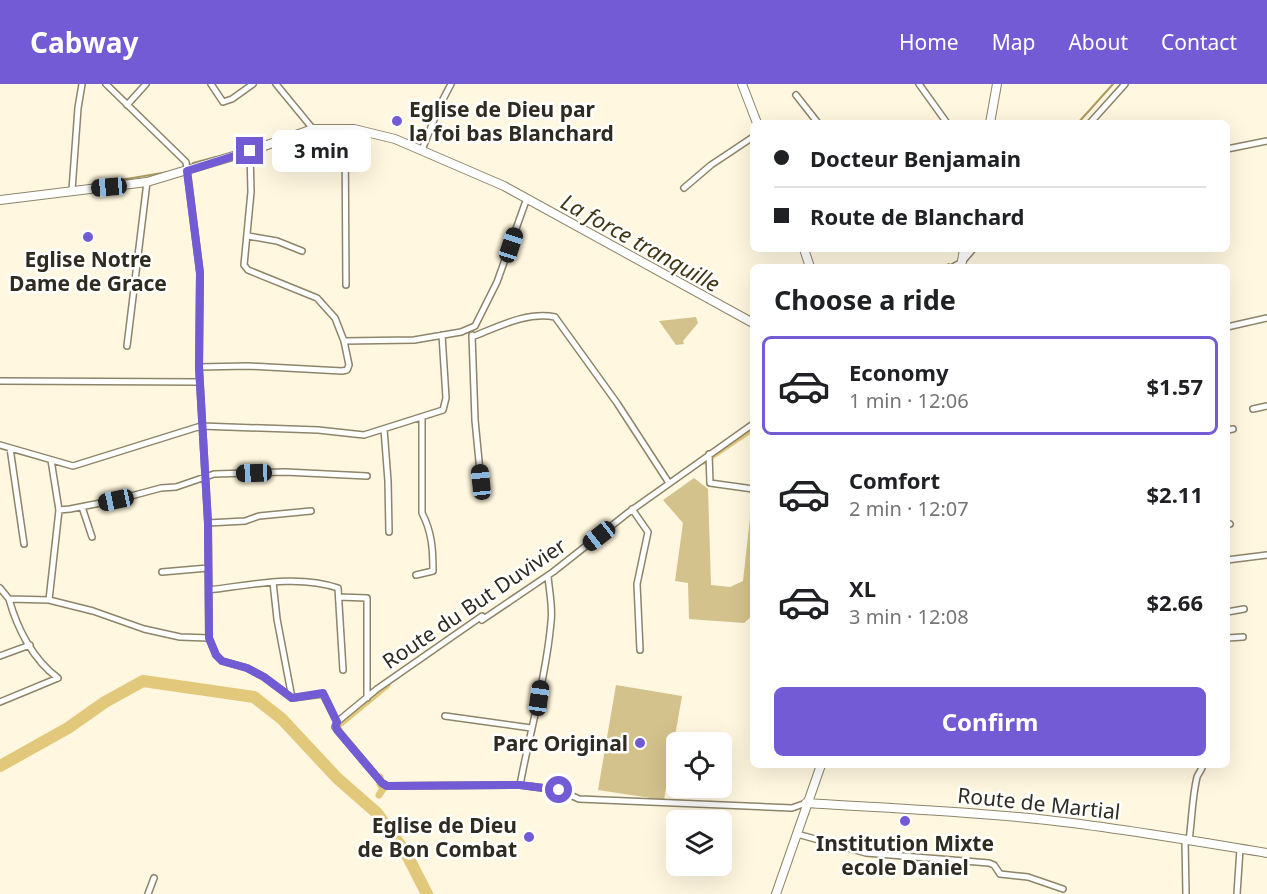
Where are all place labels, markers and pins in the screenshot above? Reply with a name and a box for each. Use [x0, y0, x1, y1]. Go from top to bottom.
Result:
place label: Eglise de Dieu par la foi bas Blanchard [409, 95, 614, 147]
marker: Eglise de Dieu par la foi bas Blanchard [390, 114, 404, 128]
marker: Eglise Notre Dame de Grace [81, 230, 95, 244]
place label: Eglise Notre Dame de Grace [9, 245, 167, 297]
place label: Parc Original [493, 729, 628, 757]
marker: Parc Original [633, 736, 647, 750]
place label: Eglise de Dieu de Bon Combat [357, 811, 517, 863]
marker: Institution Mixte ecole Daniel [898, 814, 912, 828]
place label: Institution Mixte ecole Daniel [816, 829, 994, 881]
marker: Eglise de Dieu de Bon Combat [522, 830, 536, 844]

